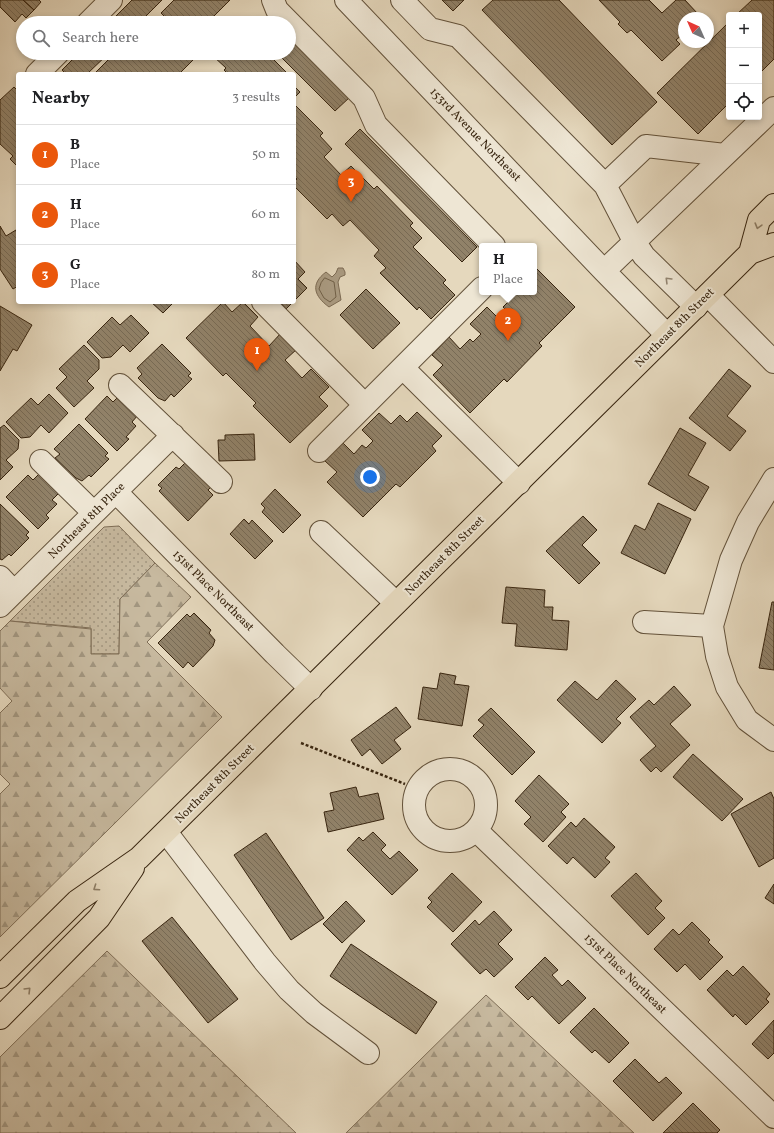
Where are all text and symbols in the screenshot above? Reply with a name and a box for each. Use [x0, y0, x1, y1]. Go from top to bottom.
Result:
north arrow [678, 12, 714, 48]
map controls [726, 12, 762, 120]
button: + [726, 12, 762, 48]
search box [16, 16, 296, 60]
icon: search [30, 27, 52, 49]
text: Search here [62, 28, 139, 49]
button: − [726, 48, 762, 84]
street label: 153rd Avenue Northeast [426, 84, 524, 186]
button: locate [726, 84, 762, 120]
text: Nearby [32, 87, 90, 110]
text: 3 results [232, 89, 280, 107]
text: B [70, 135, 80, 156]
text: 1 [42, 146, 48, 164]
text: 50 m [252, 146, 280, 164]
text: Place [70, 156, 100, 174]
pin: 3 [338, 169, 364, 202]
text: H [70, 195, 82, 216]
text: 2 [42, 206, 48, 224]
text: 60 m [252, 206, 280, 224]
text: Place [70, 216, 100, 234]
one-way arrow [754, 223, 762, 230]
popup [479, 243, 537, 295]
text: H [493, 250, 505, 271]
text: G [70, 255, 81, 276]
text: 3 [42, 266, 48, 284]
text: 80 m [251, 266, 280, 284]
text: Place [493, 271, 523, 289]
text: Place [70, 276, 100, 294]
one-way arrow [665, 277, 673, 285]
street label: Northeast 8th Street [632, 285, 718, 371]
pin: 2 [495, 308, 521, 341]
pin: 1 [244, 338, 270, 371]
your location [360, 467, 380, 487]
street label: Northeast 8th Place [45, 479, 129, 563]
street label: Northeast 8th Street [402, 513, 488, 599]
street label: 151st Place Northeast [169, 547, 257, 635]
street label: Northeast 8th Street [172, 741, 258, 827]
one-way arrow [93, 883, 100, 890]
street label: 151st Place Northeast [580, 930, 670, 1018]
one-way arrow [23, 987, 31, 995]

